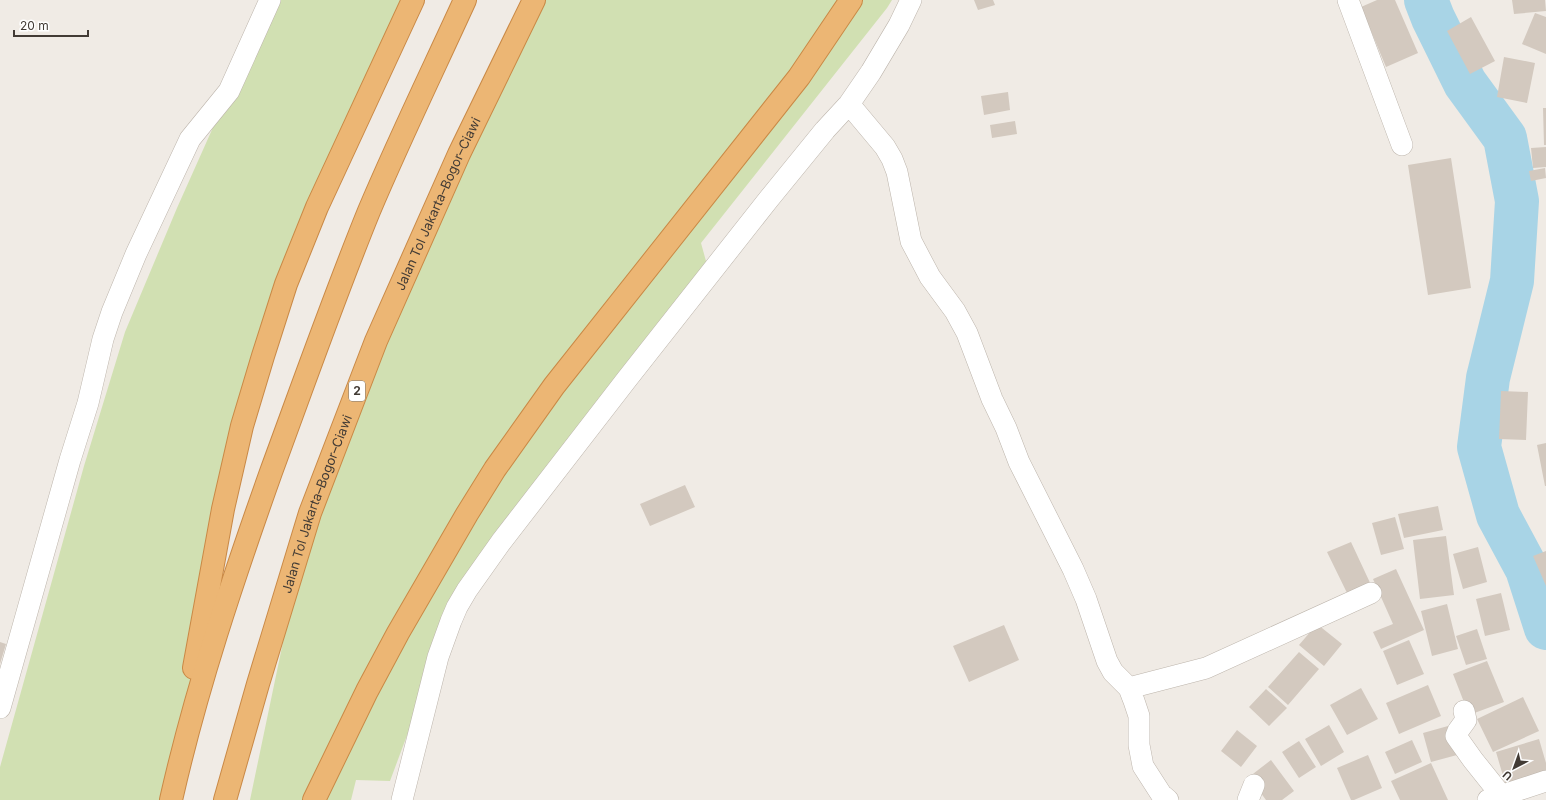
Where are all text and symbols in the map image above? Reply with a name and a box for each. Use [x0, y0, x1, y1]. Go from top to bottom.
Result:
scale bar [14, 12, 88, 38]
text: 20 m [20, 18, 49, 33]
street label: Jalan Tol Jakarta–Bogor–Ciawi [392, 115, 484, 293]
road number: 2 [349, 381, 365, 401]
street label: Jalan Tol Jakarta–Bogor–Ciawi [278, 412, 355, 595]
north arrow [1494, 748, 1534, 788]
text: U [1500, 768, 1515, 783]

